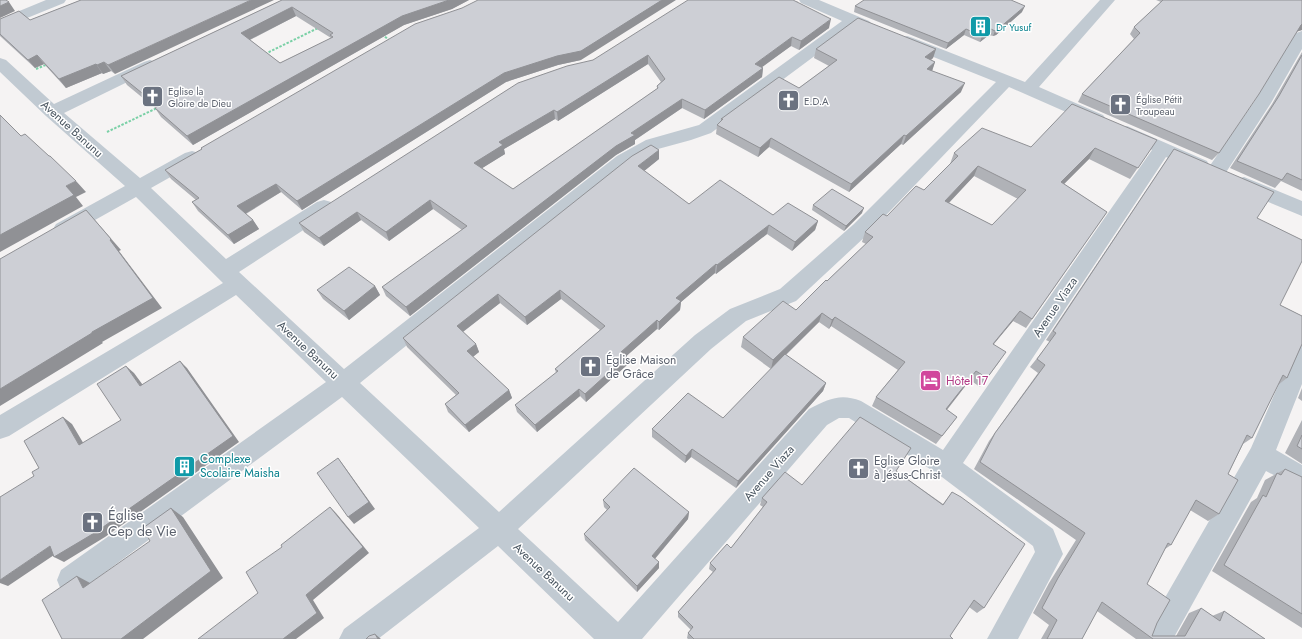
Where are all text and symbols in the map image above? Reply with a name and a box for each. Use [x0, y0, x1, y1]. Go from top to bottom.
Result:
building icon: Dr Yusuf [967, 14, 993, 40]
place label: Dr Yusuf [996, 20, 1033, 35]
church icon: Eglise la Gloire de Dieu [140, 84, 166, 110]
place label: Eglise la Gloire de Dieu [168, 84, 231, 111]
church icon: E.D.A [775, 88, 801, 114]
church icon: Église Pétit Troupeau [1108, 92, 1134, 118]
place label: Église Pétit Troupeau [1136, 92, 1183, 119]
place label: E.D.A [804, 94, 829, 109]
street label: Avenue Banunu [37, 96, 107, 162]
street label: Avenue Viaza [1028, 273, 1082, 341]
street label: Avenue Banunu [273, 317, 343, 383]
place label: Église Maison de Grâce [606, 351, 676, 383]
church icon: Église Maison de Grâce [578, 354, 604, 380]
hotel icon: Hôtel 17 [917, 368, 943, 394]
place label: Hôtel 17 [946, 372, 989, 390]
street label: Avenue Viaza [740, 441, 799, 505]
place label: Complexe Scolaire Maisha [200, 450, 280, 482]
place label: Eglise Gloire à Jésus-Christ [874, 452, 941, 484]
building icon: Complexe Scolaire Maisha [172, 453, 198, 479]
church icon: Eglise Gloire à Jésus-Christ [846, 455, 872, 481]
place label: Église Cep de Vie [108, 505, 176, 541]
church icon: Église Cep de Vie [80, 510, 106, 536]
street label: Avenue Banunu [509, 539, 579, 605]

